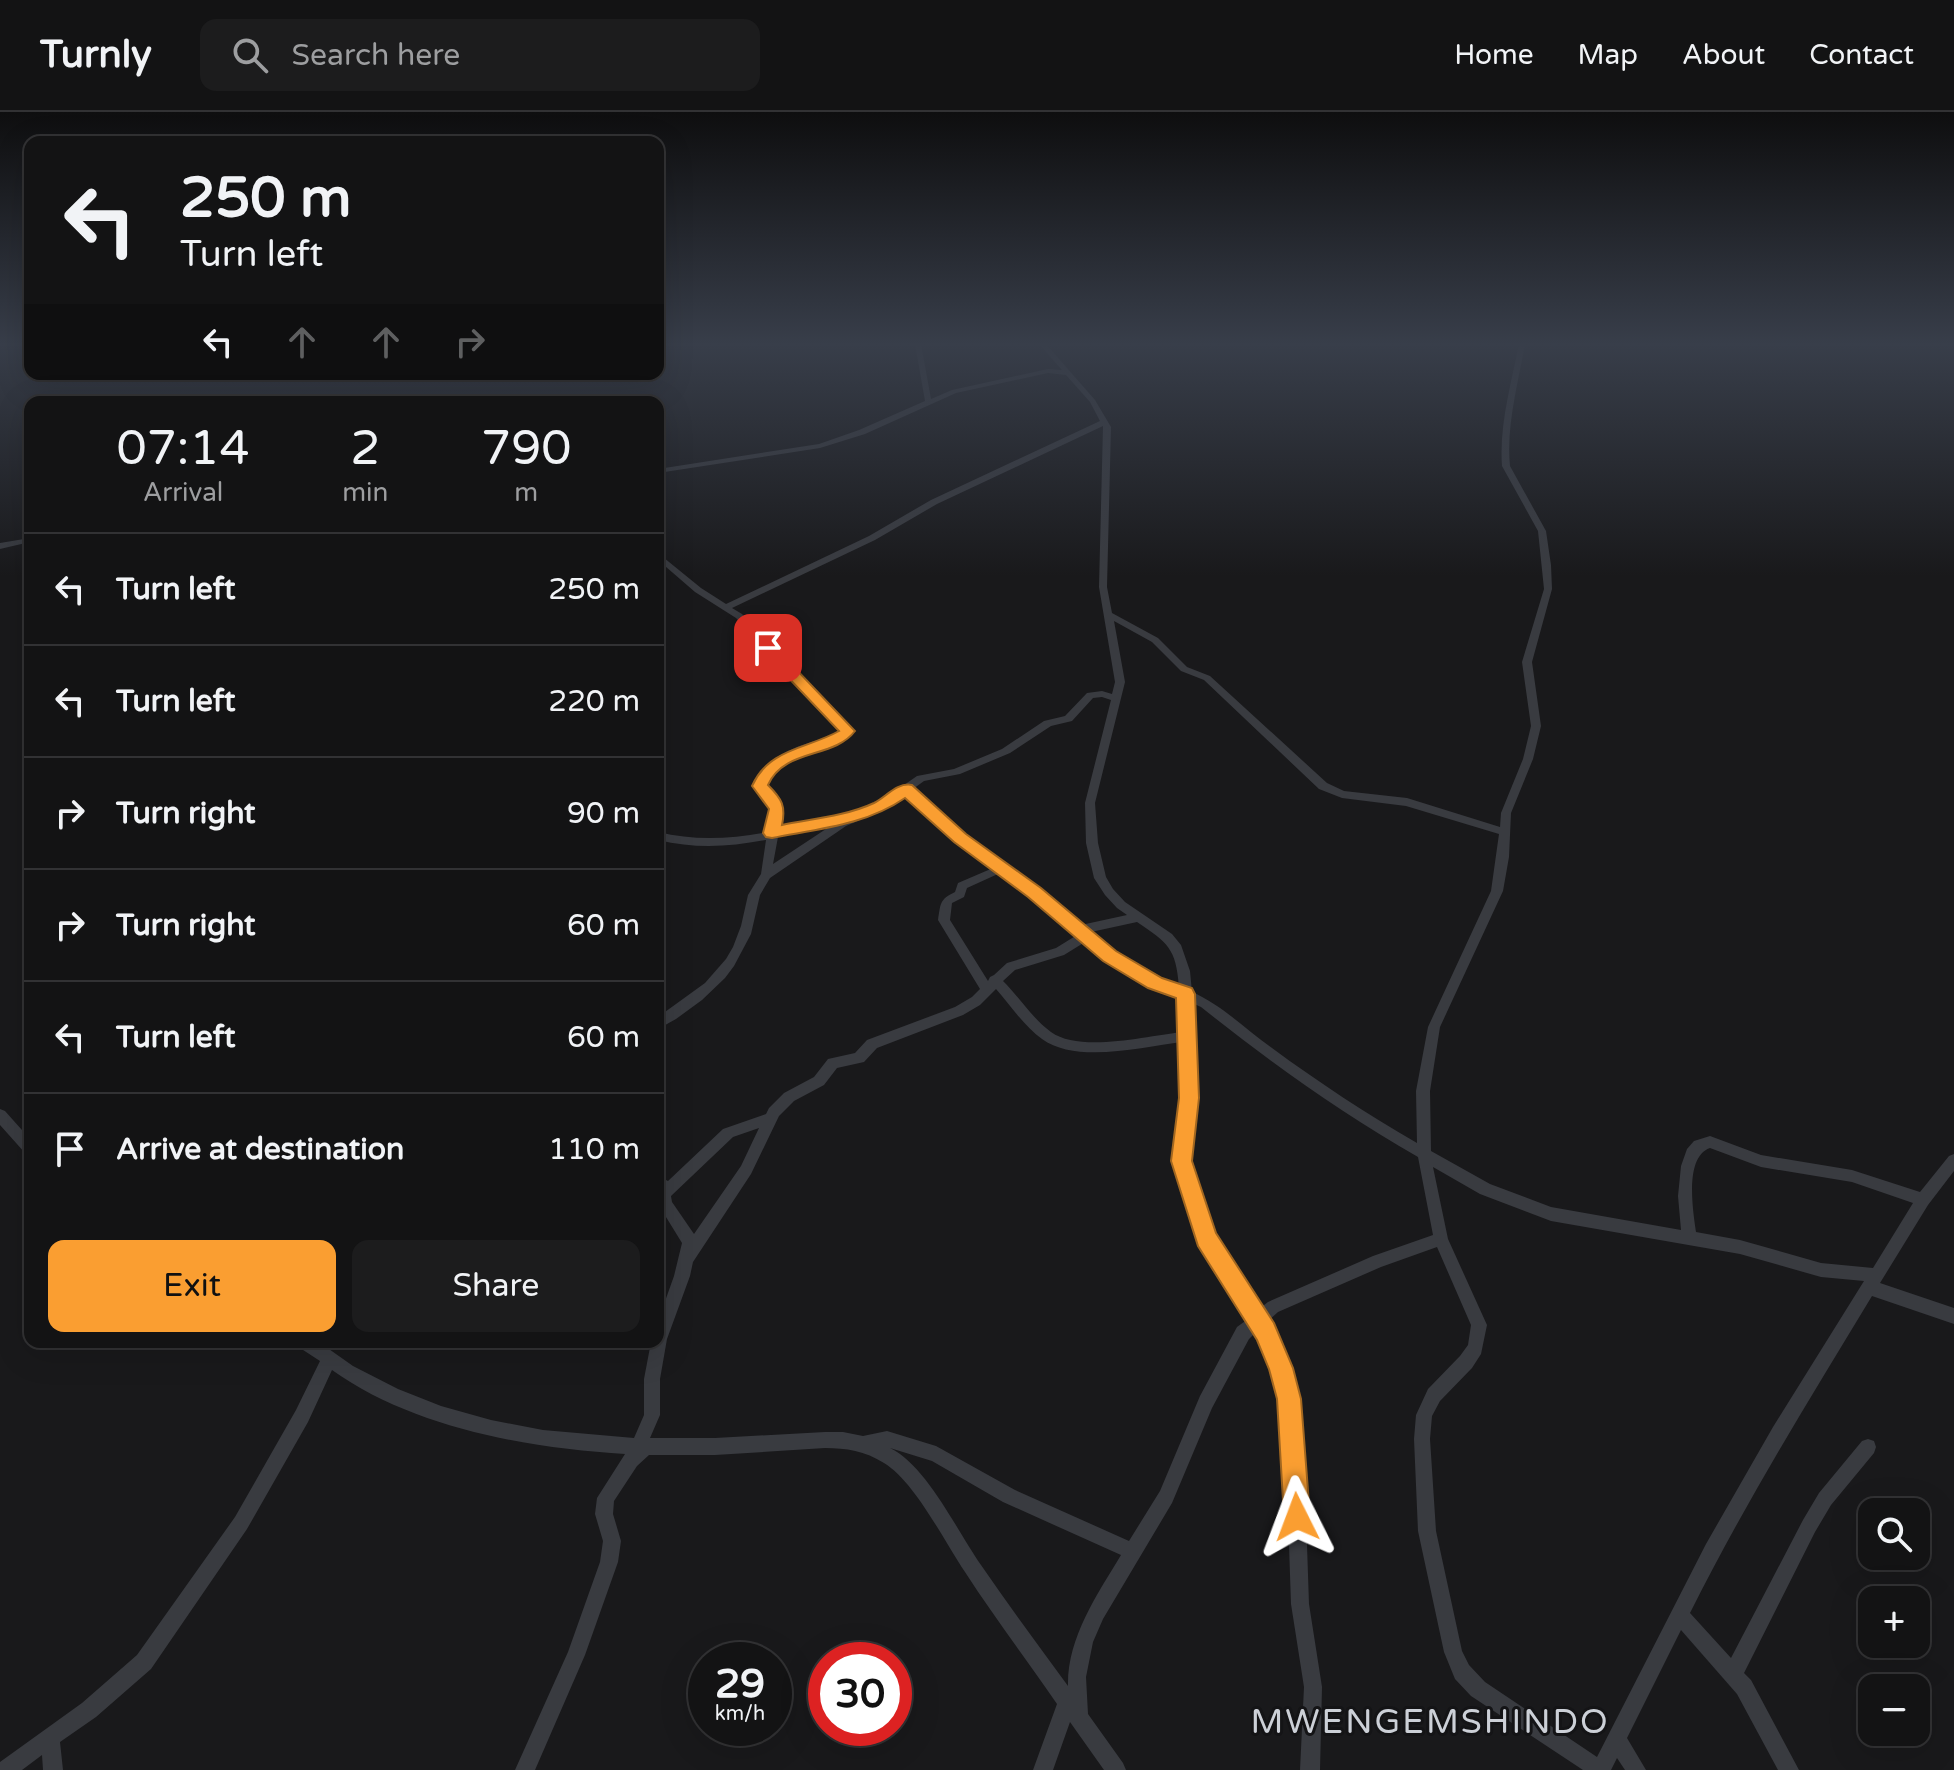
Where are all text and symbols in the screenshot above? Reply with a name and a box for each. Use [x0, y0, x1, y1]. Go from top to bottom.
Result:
search box [200, 19, 760, 91]
text: Turnly [40, 32, 152, 78]
icon: search [228, 33, 272, 77]
text: Search here [292, 37, 460, 74]
text: Home [1454, 38, 1534, 72]
text: Map [1578, 38, 1638, 72]
text: About [1682, 38, 1765, 72]
text: Contact [1809, 38, 1914, 72]
text: 250 m [180, 165, 351, 232]
icon: left [48, 168, 152, 272]
text: Turn left [180, 233, 323, 276]
icon: left [196, 320, 240, 364]
icon: ahead [280, 320, 324, 364]
icon: ahead [364, 320, 408, 364]
icon: right [448, 320, 492, 364]
text: 07:14 [117, 420, 250, 478]
text: 2 [350, 420, 380, 478]
text: 790 [481, 420, 571, 478]
text: Arrival [143, 477, 223, 508]
text: min [342, 477, 388, 508]
text: m [514, 477, 538, 508]
icon: left [48, 567, 92, 611]
text: Turn left [116, 571, 235, 608]
text: 250 m [548, 571, 640, 608]
pin [734, 614, 802, 682]
icon: arrive [746, 626, 790, 670]
icon: left [48, 679, 92, 723]
text: Turn left [116, 683, 235, 720]
text: 220 m [548, 683, 640, 720]
icon: right [48, 791, 92, 835]
text: Turn right [116, 795, 256, 832]
text: 90 m [567, 795, 640, 832]
icon: right [48, 903, 92, 947]
text: Turn right [116, 907, 256, 944]
text: 60 m [567, 907, 640, 944]
icon: left [48, 1015, 92, 1059]
text: Turn left [116, 1019, 235, 1056]
text: 60 m [567, 1019, 640, 1056]
icon: arrive [48, 1127, 92, 1171]
text: Arrive at destination [116, 1131, 404, 1168]
text: 110 m [548, 1131, 640, 1168]
button: Exit [48, 1240, 336, 1332]
button: Share [352, 1240, 640, 1332]
position arrow [1255, 1475, 1339, 1559]
map controls [1858, 1498, 1930, 1746]
button: search [1858, 1498, 1930, 1570]
button: + [1858, 1586, 1930, 1658]
speed limit sign: 30 [808, 1642, 912, 1746]
text: 29 [715, 1660, 765, 1708]
button: − [1858, 1674, 1930, 1746]
text: km/h [715, 1702, 765, 1726]
district label: MWENGEMSHINDO [1250, 1702, 1610, 1743]

